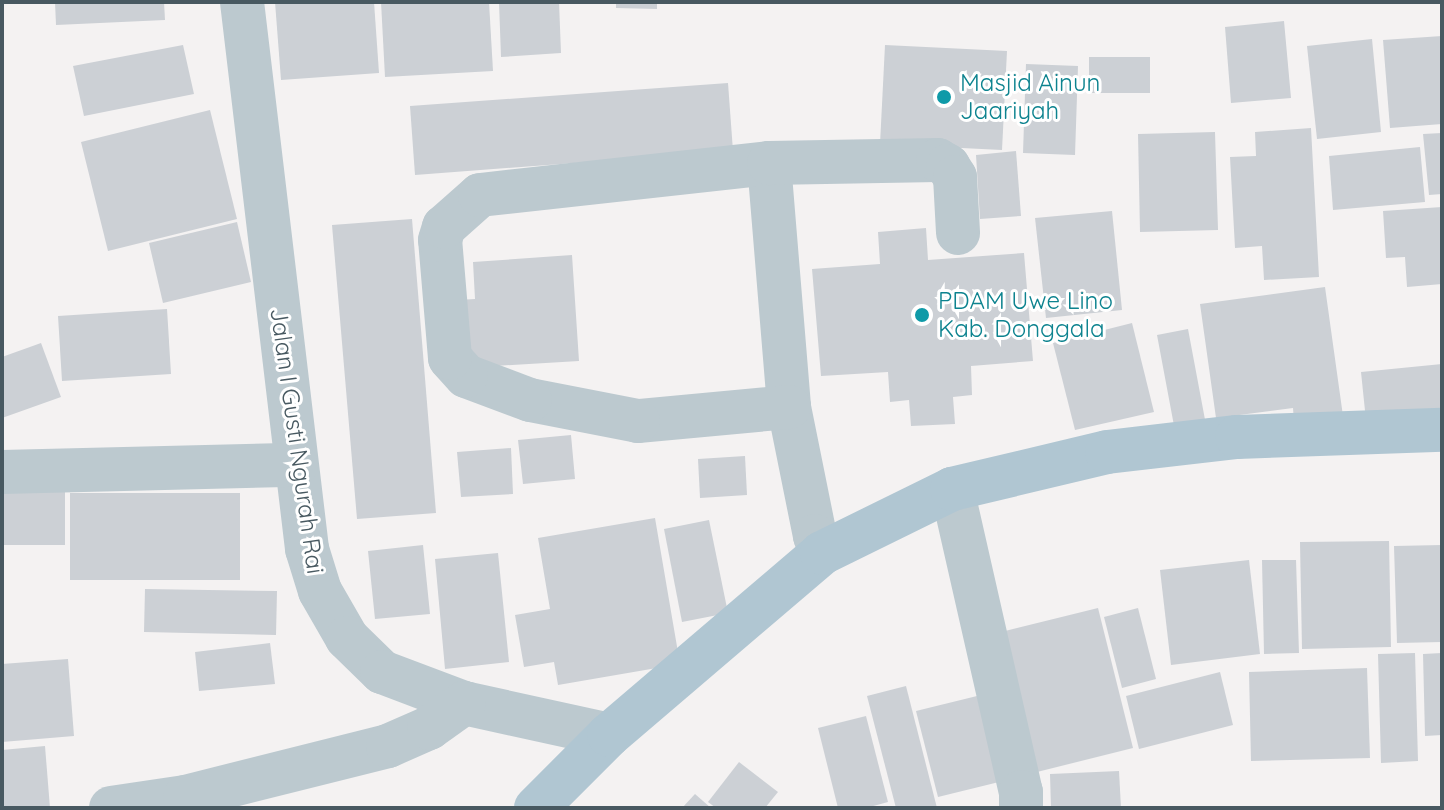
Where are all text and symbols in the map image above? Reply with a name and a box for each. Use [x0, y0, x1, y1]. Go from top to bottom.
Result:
place label: Masjid Ainun Jaariyah [960, 69, 1100, 125]
marker: Masjid Ainun Jaariyah [935, 88, 953, 106]
place label: PDAM Uwe Lino Kab. Donggala [938, 287, 1113, 343]
street label: Jalan I Gusti Ngurah Rai [264, 306, 330, 576]
marker: PDAM Uwe Lino Kab. Donggala [913, 306, 931, 324]

